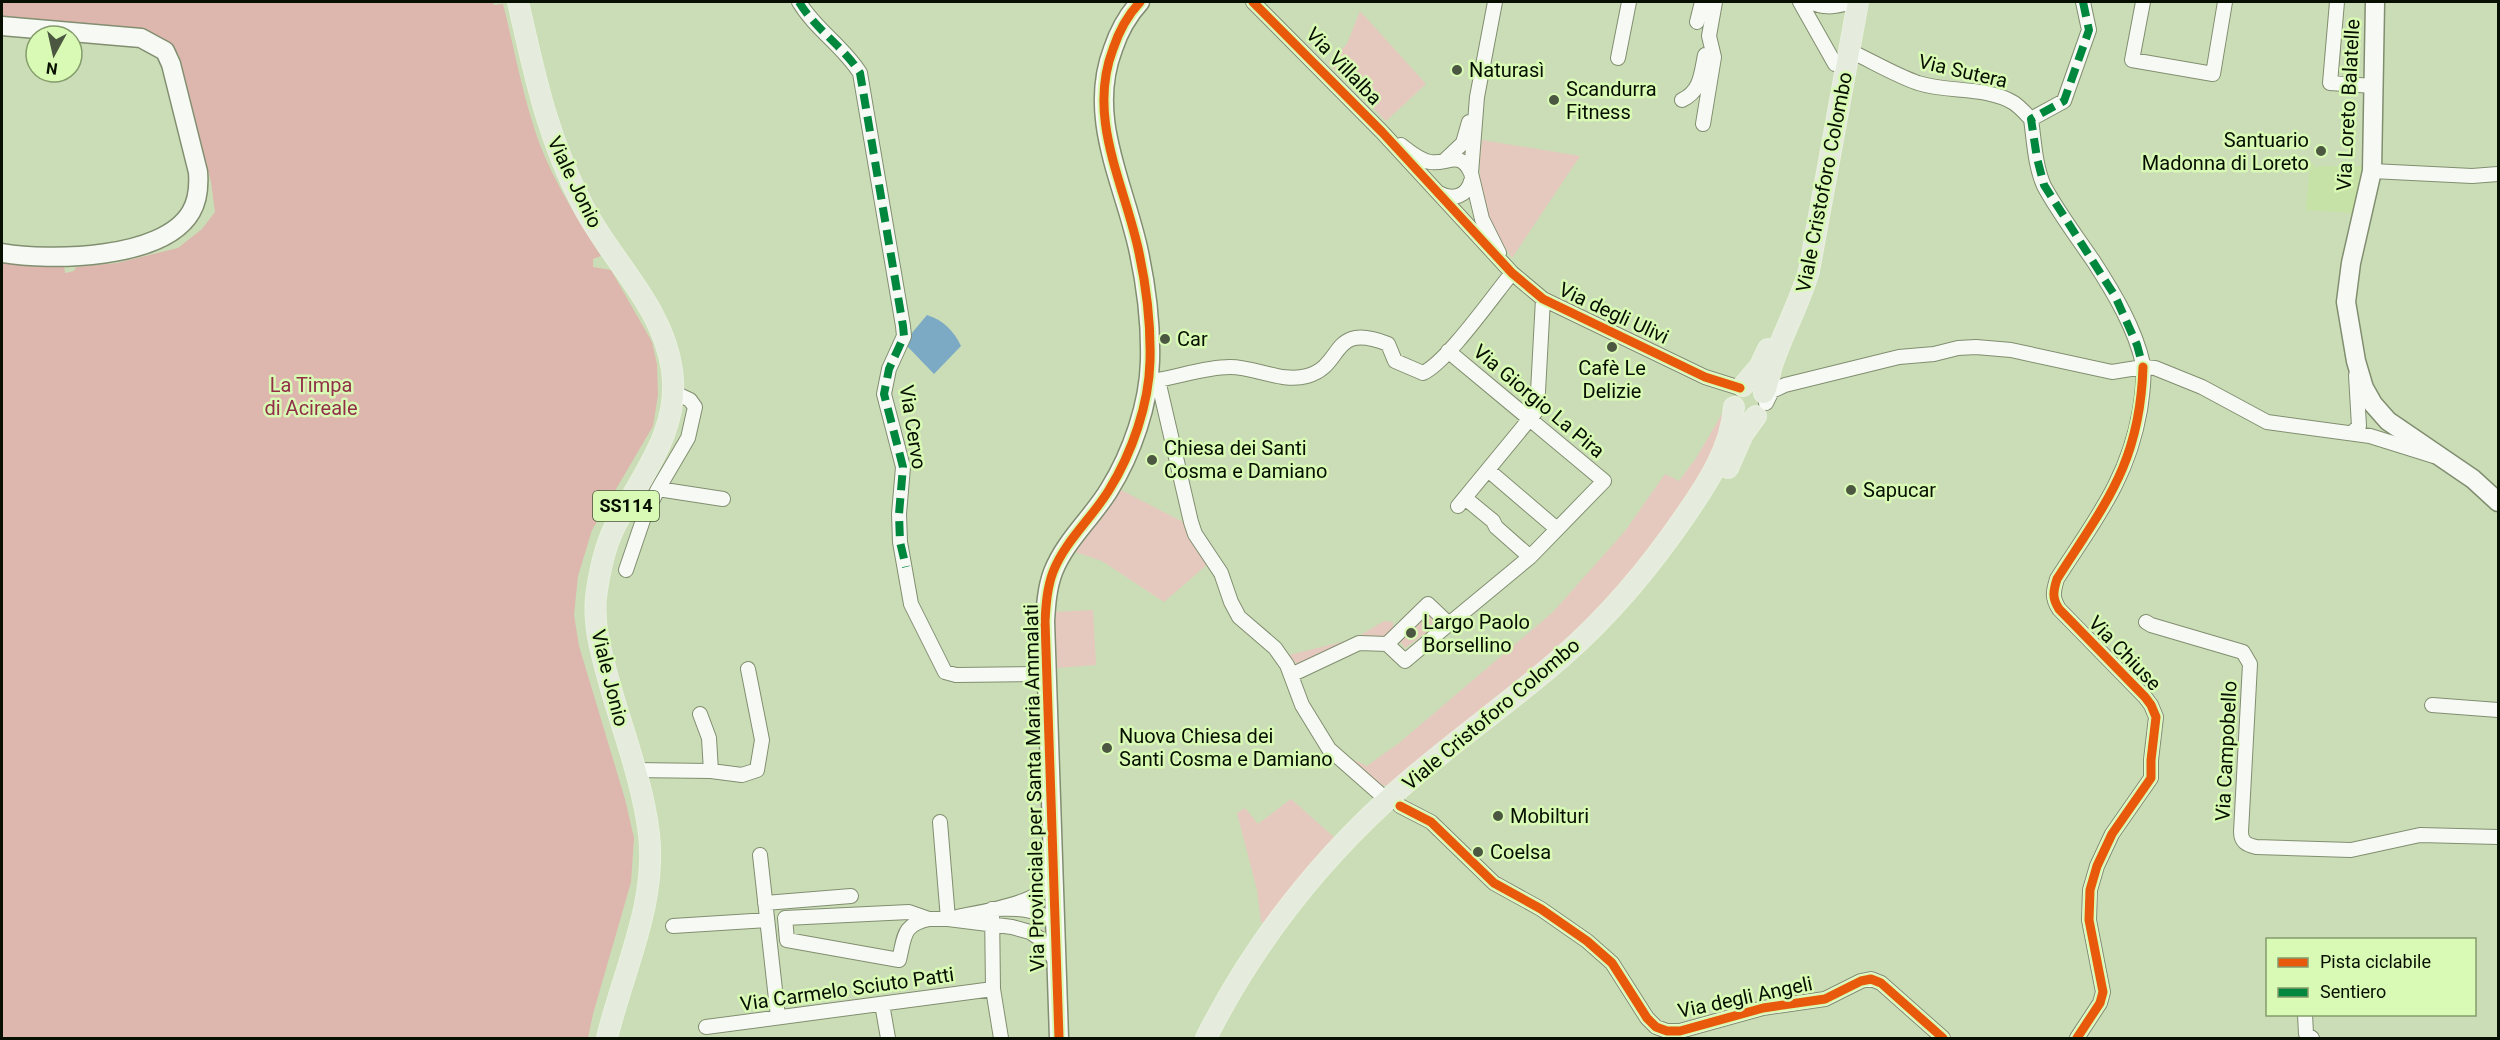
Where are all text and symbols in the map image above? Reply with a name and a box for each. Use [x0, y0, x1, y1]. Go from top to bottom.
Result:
street label: Via Loreto Balatelle [2332, 18, 2364, 192]
street label: Via Villalba [1301, 22, 1387, 110]
north arrow [24, 24, 84, 84]
street label: Via Sutera [1916, 49, 2010, 93]
text: N [45, 58, 59, 79]
place label: Naturasì [1469, 58, 1544, 82]
marker: Naturasì [1450, 63, 1464, 77]
street label: Viale Cristoforo Colombo [1791, 70, 1857, 294]
place label: Scandurra Fitness [1566, 77, 1657, 124]
marker: Scandurra Fitness [1547, 93, 1561, 107]
place label: Santuario Madonna di Loreto [2142, 128, 2309, 175]
street label: Viale Jonio [543, 132, 607, 232]
marker: Santuario Madonna di Loreto [2314, 144, 2328, 158]
street label: Via degli Ulivi [1555, 277, 1673, 349]
place label: Car [1177, 327, 1208, 351]
marker: Car [1158, 332, 1172, 346]
street label: Via Giorgio La Pira [1469, 339, 1609, 463]
marker: Cafè Le Delizie [1605, 340, 1619, 354]
place label: Cafè Le Delizie [1578, 356, 1646, 403]
park label: La Timpa di Acireale [264, 373, 358, 420]
street label: Via Cervo [895, 383, 931, 471]
place label: Chiesa dei Santi Cosma e Damiano [1164, 436, 1327, 483]
marker: Chiesa dei Santi Cosma e Damiano [1145, 453, 1159, 467]
place label: Sapucar [1863, 478, 1936, 502]
marker: Sapucar [1844, 483, 1858, 497]
road number: SS114 [593, 491, 659, 521]
street label: Via Provinciale per Santa Maria Ammalati [1019, 604, 1049, 972]
place label: Largo Paolo Borsellino [1423, 610, 1530, 657]
street label: Via Chiuse [2084, 611, 2166, 695]
marker: Largo Paolo Borsellino [1404, 626, 1418, 640]
street label: Viale Jonio [586, 627, 634, 729]
street label: Viale Cristoforo Colombo [1398, 633, 1584, 795]
street label: Via Campobello [2210, 680, 2242, 822]
place label: Nuova Chiesa dei Santi Cosma e Damiano [1119, 724, 1333, 771]
marker: Nuova Chiesa dei Santi Cosma e Damiano [1100, 741, 1114, 755]
place label: Mobilturi [1510, 804, 1589, 828]
marker: Mobilturi [1491, 809, 1505, 823]
place label: Coelsa [1490, 840, 1551, 864]
marker: Coelsa [1471, 845, 1485, 859]
legend [2266, 938, 2476, 1016]
text: Pista ciclabile [2320, 951, 2431, 972]
street label: Via Carmelo Sciuto Patti [738, 962, 956, 1016]
street label: Via degli Angeli [1676, 971, 1814, 1023]
text: Sentiero [2320, 981, 2386, 1002]

